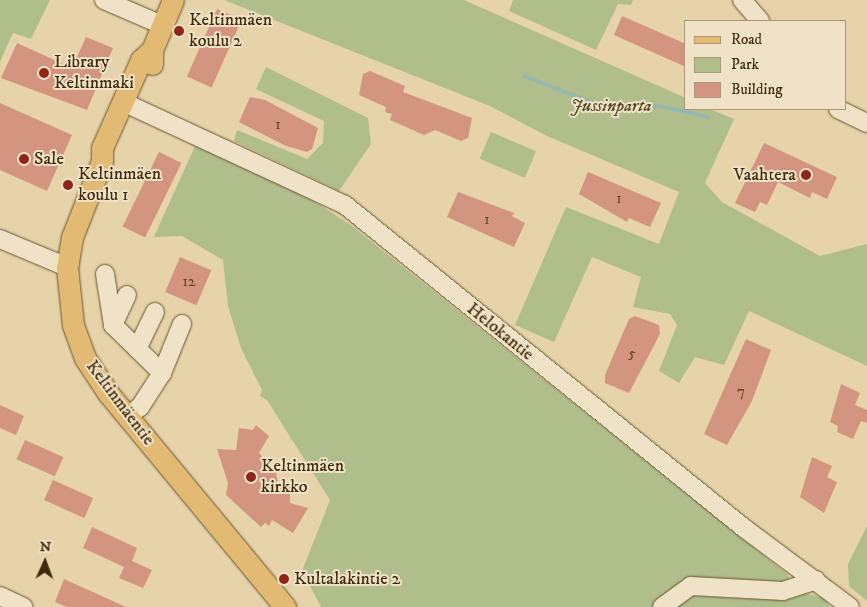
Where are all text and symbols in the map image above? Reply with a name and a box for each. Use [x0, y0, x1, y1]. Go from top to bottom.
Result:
place label: Keltinmäen koulu 2 [189, 10, 272, 52]
legend [684, 20, 847, 110]
marker: Keltinmäen koulu 2 [173, 25, 185, 37]
text: Road [731, 30, 762, 49]
place label: Library Keltinmaki [54, 52, 134, 94]
text: Park [731, 55, 759, 74]
marker: Library Keltinmaki [38, 67, 50, 79]
text: Building [731, 80, 783, 99]
park label: Jussinparta [570, 95, 652, 117]
house number: 1 [275, 116, 281, 134]
place label: Sale [34, 148, 64, 170]
marker: Sale [18, 153, 30, 165]
place label: Keltinmäen koulu 1 [78, 164, 161, 206]
place label: Vaahtera [734, 164, 796, 186]
marker: Vaahtera [800, 169, 812, 181]
marker: Keltinmäen koulu 1 [62, 179, 74, 191]
house number: 1 [616, 190, 622, 208]
house number: 1 [484, 211, 490, 229]
house number: 12 [183, 273, 195, 291]
street label: Helokantie [462, 298, 538, 366]
house number: 5 [628, 345, 636, 363]
street label: Keltinmäentie [81, 356, 159, 450]
house number: 7 [737, 383, 745, 401]
place label: Keltinmäen kirkko [261, 456, 344, 498]
marker: Keltinmäen kirkko [245, 471, 257, 483]
north arrow [20, 537, 70, 587]
text: N [39, 538, 52, 556]
place label: Kultalakintie 2 [294, 568, 400, 590]
marker: Kultalakintie 2 [278, 573, 290, 585]

